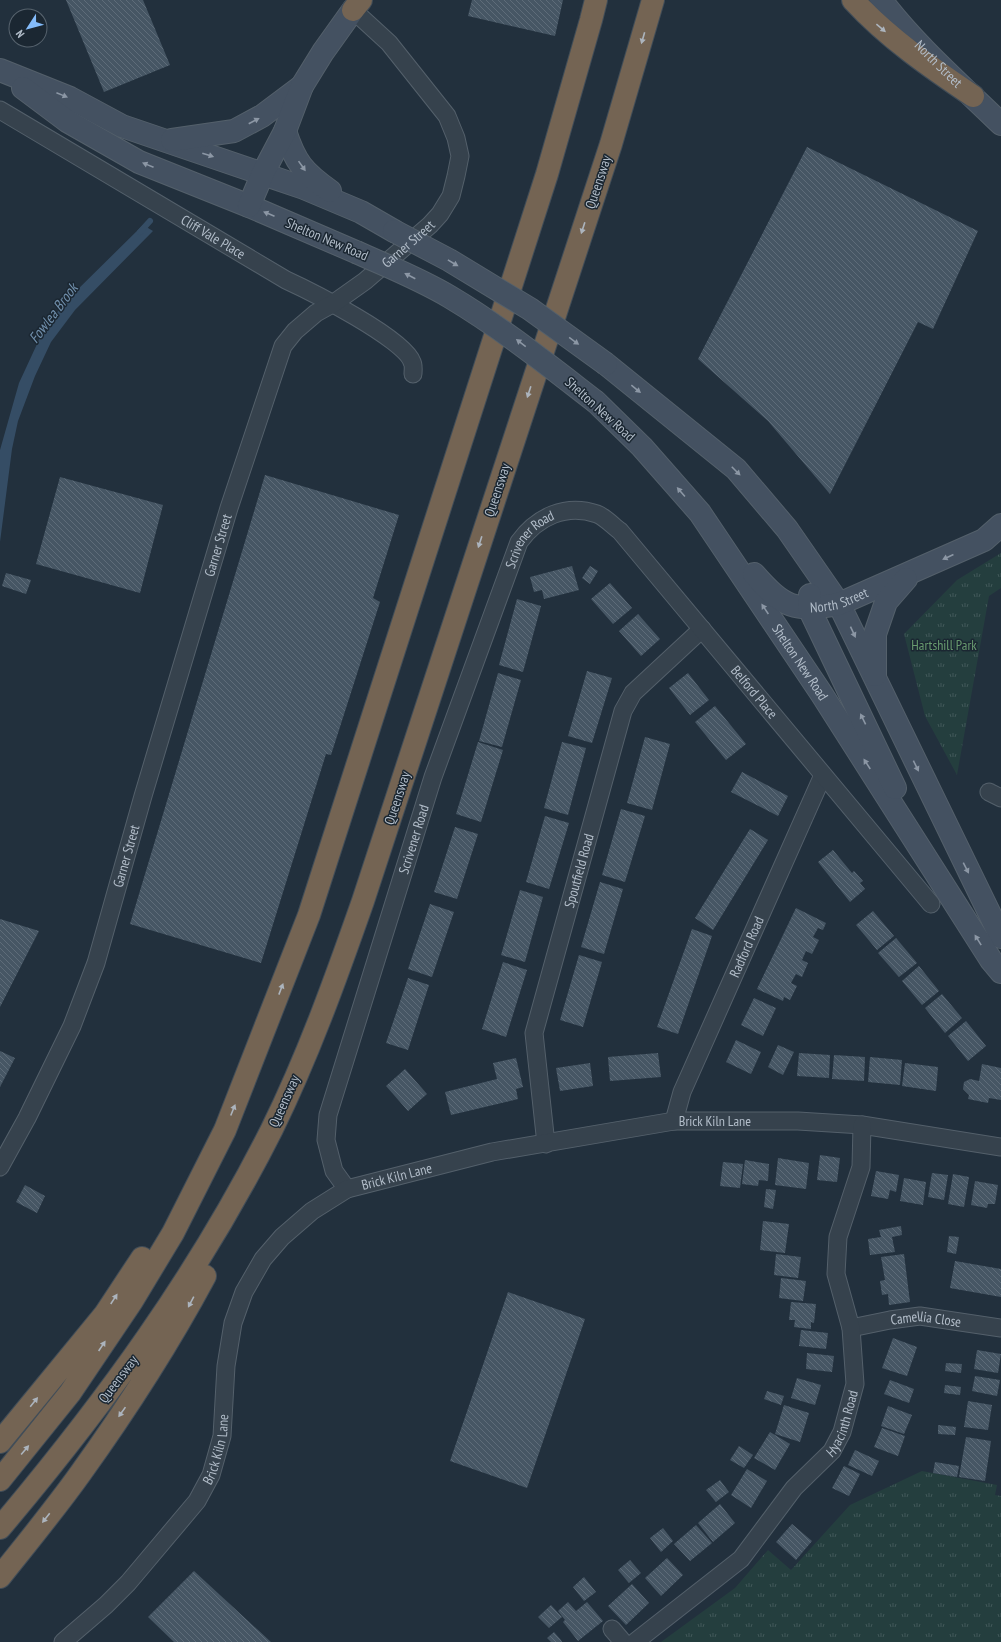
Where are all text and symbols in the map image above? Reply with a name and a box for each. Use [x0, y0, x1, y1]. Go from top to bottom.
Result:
north arrow [8, 8, 48, 48]
one-way arrow [875, 23, 886, 32]
text: N [12, 27, 27, 40]
one-way arrow [640, 32, 646, 44]
street label: North Street [911, 36, 966, 91]
one-way arrow [56, 92, 68, 98]
one-way arrow [248, 117, 260, 124]
one-way arrow [202, 152, 214, 158]
street label: Queensway [581, 152, 615, 211]
one-way arrow [298, 161, 306, 171]
one-way arrow [142, 162, 154, 168]
street label: Cliff Vale Place [178, 211, 249, 263]
one-way arrow [263, 211, 274, 217]
street label: Shelton New Road [283, 213, 371, 265]
street label: Garner Street [378, 216, 439, 272]
one-way arrow [580, 223, 586, 235]
one-way arrow [447, 259, 459, 266]
one-way arrow [404, 273, 416, 279]
water label: Fowlea Brook [24, 278, 83, 347]
one-way arrow [569, 337, 579, 345]
one-way arrow [516, 339, 527, 348]
street label: Shelton New Road [561, 373, 639, 445]
one-way arrow [630, 384, 641, 393]
one-way arrow [526, 386, 532, 398]
street label: Queensway [480, 460, 514, 519]
one-way arrow [731, 466, 741, 476]
one-way arrow [677, 486, 686, 497]
street label: Scrivener Road [501, 506, 557, 571]
street label: Garner Street [200, 512, 236, 579]
one-way arrow [477, 536, 483, 548]
one-way arrow [943, 554, 954, 560]
street label: North Street [809, 583, 871, 617]
one-way arrow [761, 604, 769, 614]
street label: Shelton New Road [768, 621, 832, 704]
one-way arrow [850, 627, 856, 638]
park label: Hartshill Park [911, 636, 977, 654]
street label: Belford Place [727, 662, 782, 722]
one-way arrow [860, 713, 866, 725]
one-way arrow [863, 759, 871, 769]
one-way arrow [913, 760, 919, 771]
street label: Queensway [380, 768, 414, 827]
street label: Scrivener Road [394, 802, 433, 876]
street label: Garner Street [109, 822, 144, 889]
street label: Spoutfield Road [560, 832, 598, 910]
one-way arrow [963, 862, 970, 874]
street label: Radford Road [725, 914, 768, 980]
one-way arrow [975, 934, 982, 946]
one-way arrow [278, 983, 284, 995]
street label: Queensway [265, 1071, 304, 1130]
one-way arrow [231, 1104, 237, 1116]
street label: Brick Kiln Lane [679, 1112, 751, 1130]
street label: Brick Kiln Lane [359, 1159, 434, 1194]
one-way arrow [110, 1294, 118, 1305]
one-way arrow [187, 1296, 194, 1308]
street label: Camellia Close [889, 1307, 963, 1331]
one-way arrow [98, 1340, 106, 1351]
street label: Queensway [94, 1351, 142, 1406]
street label: Hyacinth Road [822, 1388, 862, 1461]
one-way arrow [30, 1396, 39, 1407]
one-way arrow [118, 1407, 126, 1418]
street label: Brick Kiln Lane [199, 1413, 232, 1488]
one-way arrow [21, 1445, 30, 1456]
one-way arrow [42, 1512, 50, 1523]

